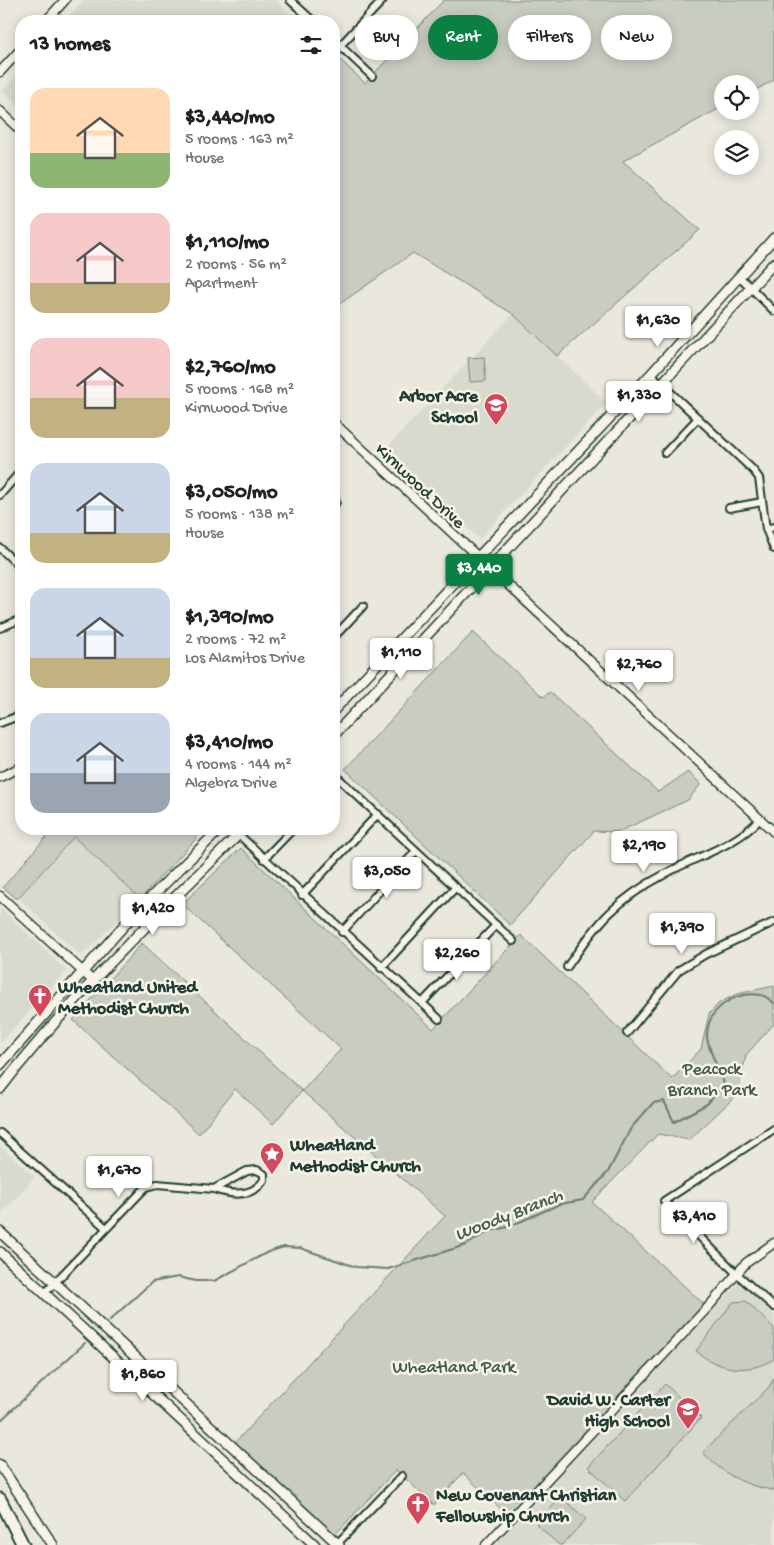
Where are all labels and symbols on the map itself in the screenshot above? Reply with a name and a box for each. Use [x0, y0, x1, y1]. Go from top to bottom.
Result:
pin: $1,630 [617, 306, 699, 348]
pin: $1,330 [598, 380, 680, 423]
place label: Arbor Acre School [398, 387, 479, 429]
school or university icon: Arbor Acre School [483, 392, 509, 426]
street label: Kirnwood Drive [370, 440, 469, 534]
pin: $3,440 [438, 554, 520, 596]
pin: $1,110 [360, 638, 442, 680]
pin: $2,760 [598, 650, 680, 692]
pin: $2,190 [603, 830, 685, 873]
pin: $3,050 [346, 856, 428, 899]
pin: $1,420 [112, 894, 194, 936]
pin: $1,390 [641, 912, 723, 955]
pin: $2,260 [416, 938, 498, 981]
place label: Wheatland United Methodist Church [57, 978, 199, 1020]
church icon: Wheatland United Methodist Church [27, 983, 53, 1017]
park label: Peacock Branch Park [667, 1060, 758, 1102]
place label: Wheatland Methodist Church [289, 1136, 421, 1178]
place icon: Wheatland Methodist Church [259, 1141, 285, 1175]
pin: $1,670 [78, 1156, 160, 1198]
water label: Woody Branch [452, 1185, 567, 1247]
pin: $3,410 [653, 1202, 735, 1244]
park label: Wheatland Park [392, 1358, 518, 1379]
pin: $1,860 [102, 1360, 184, 1402]
place label: David W. Carter High School [545, 1391, 673, 1433]
school or university icon: David W. Carter High School [675, 1396, 701, 1430]
place label: New Covenant Christian Fellowship Church [435, 1486, 617, 1528]
church icon: New Covenant Christian Fellowship Church [405, 1491, 431, 1525]

